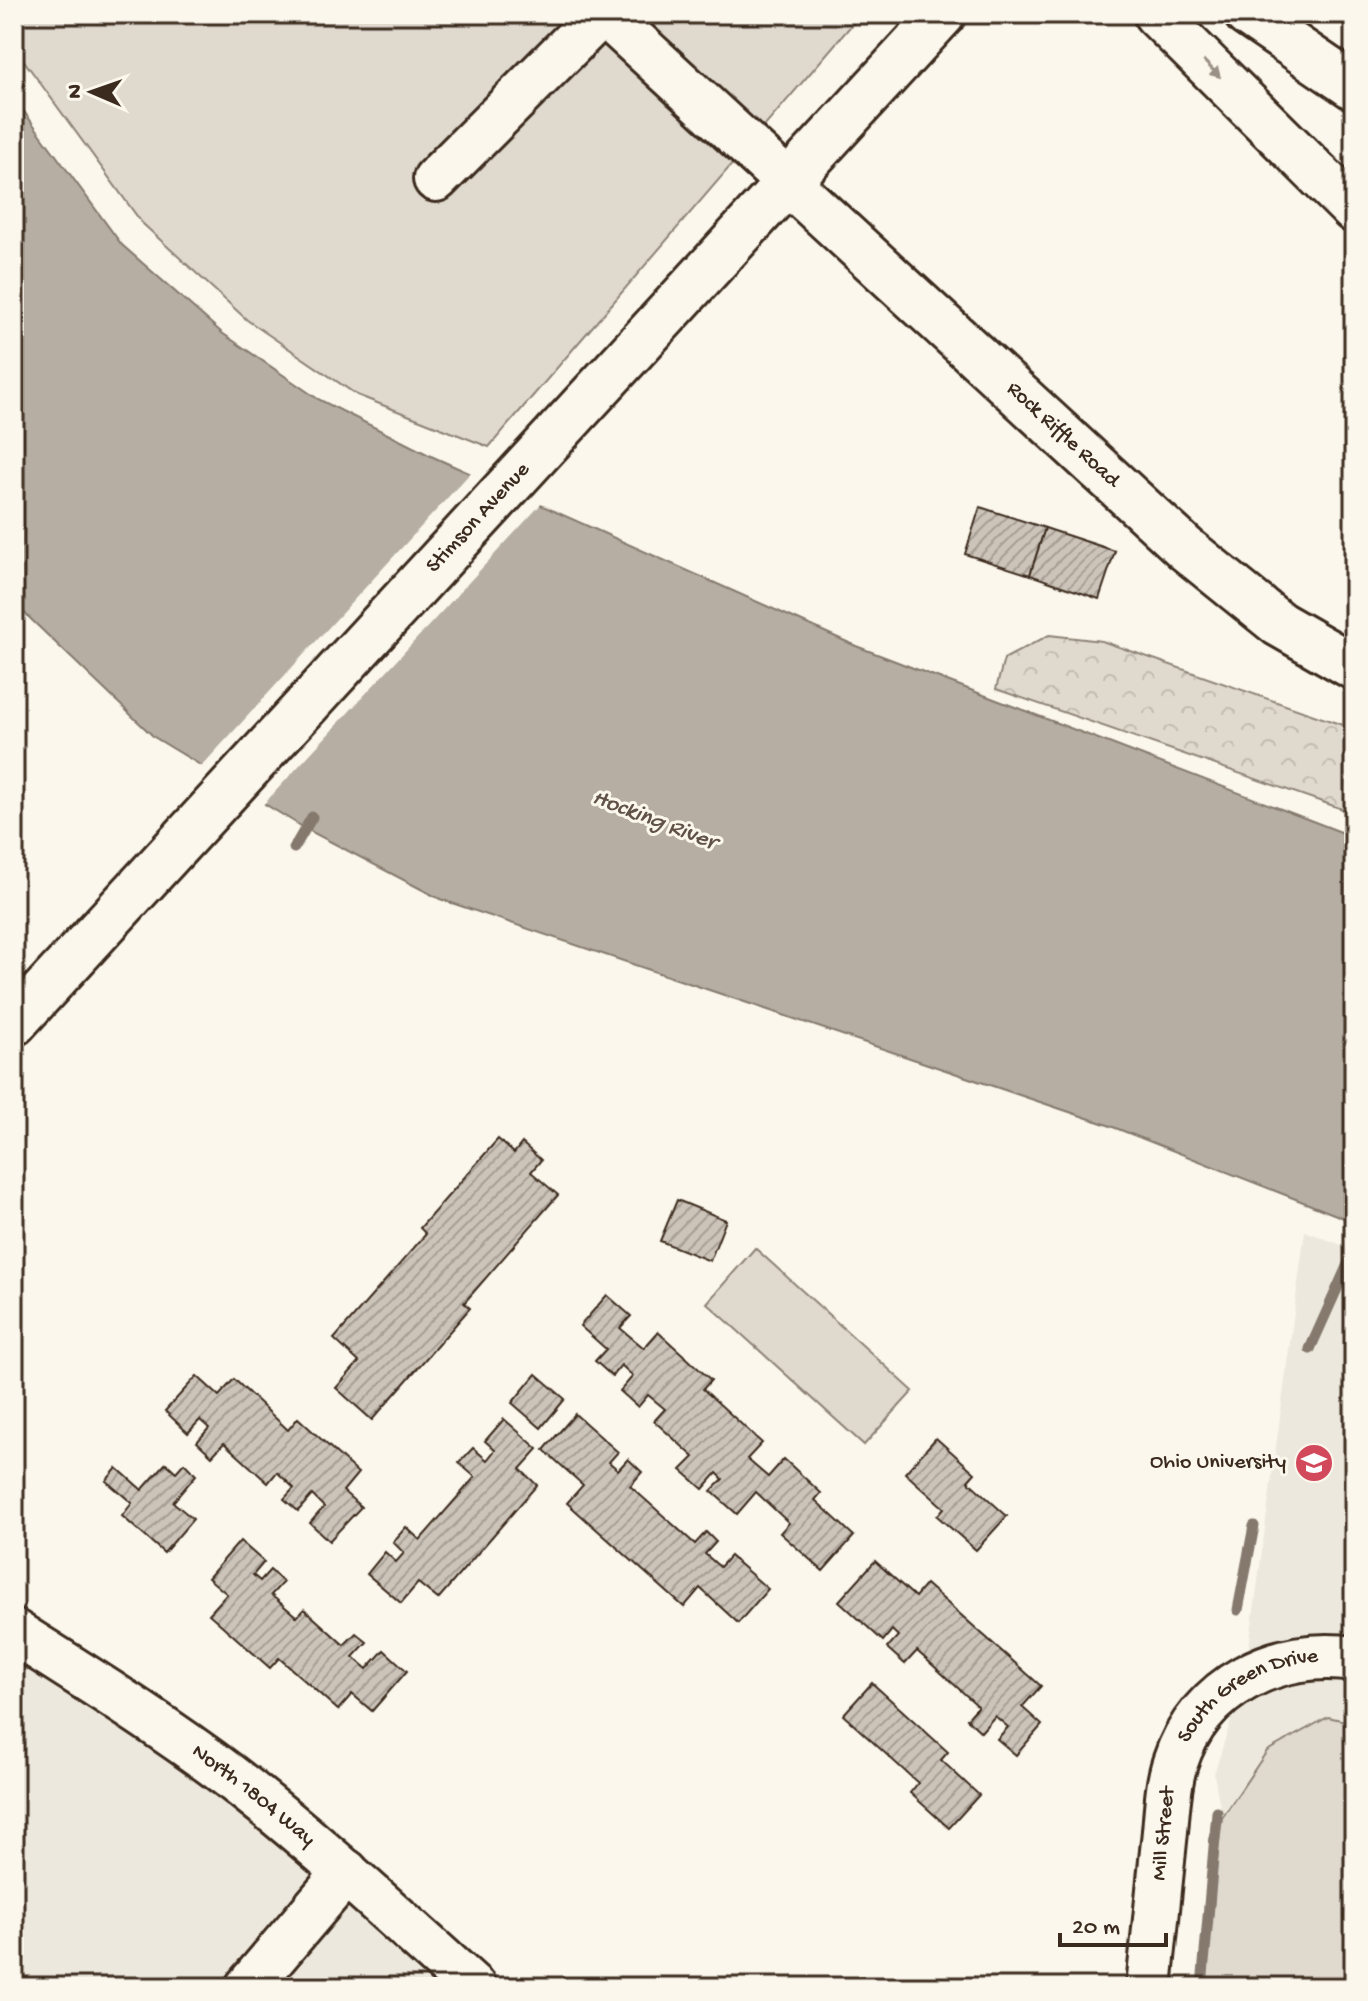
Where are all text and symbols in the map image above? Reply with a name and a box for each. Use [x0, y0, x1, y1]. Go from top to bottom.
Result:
north arrow [52, 52, 132, 132]
one-way arrow [1202, 59, 1221, 78]
text: N [63, 84, 89, 99]
street label: Rock Riffle Road [1001, 377, 1126, 495]
street label: Stimson Avenue [421, 457, 536, 579]
water label: Hocking River [588, 784, 724, 859]
school or university icon: Ohio University [1293, 1442, 1335, 1484]
place label: Ohio University [1150, 1450, 1286, 1476]
street label: South Green Drive [1172, 1644, 1320, 1748]
street label: North 1804 Way [186, 1739, 320, 1853]
street label: Mill Street [1147, 1783, 1183, 1882]
scale bar [1060, 1897, 1166, 1947]
text: 20 m [1072, 1914, 1120, 1943]

